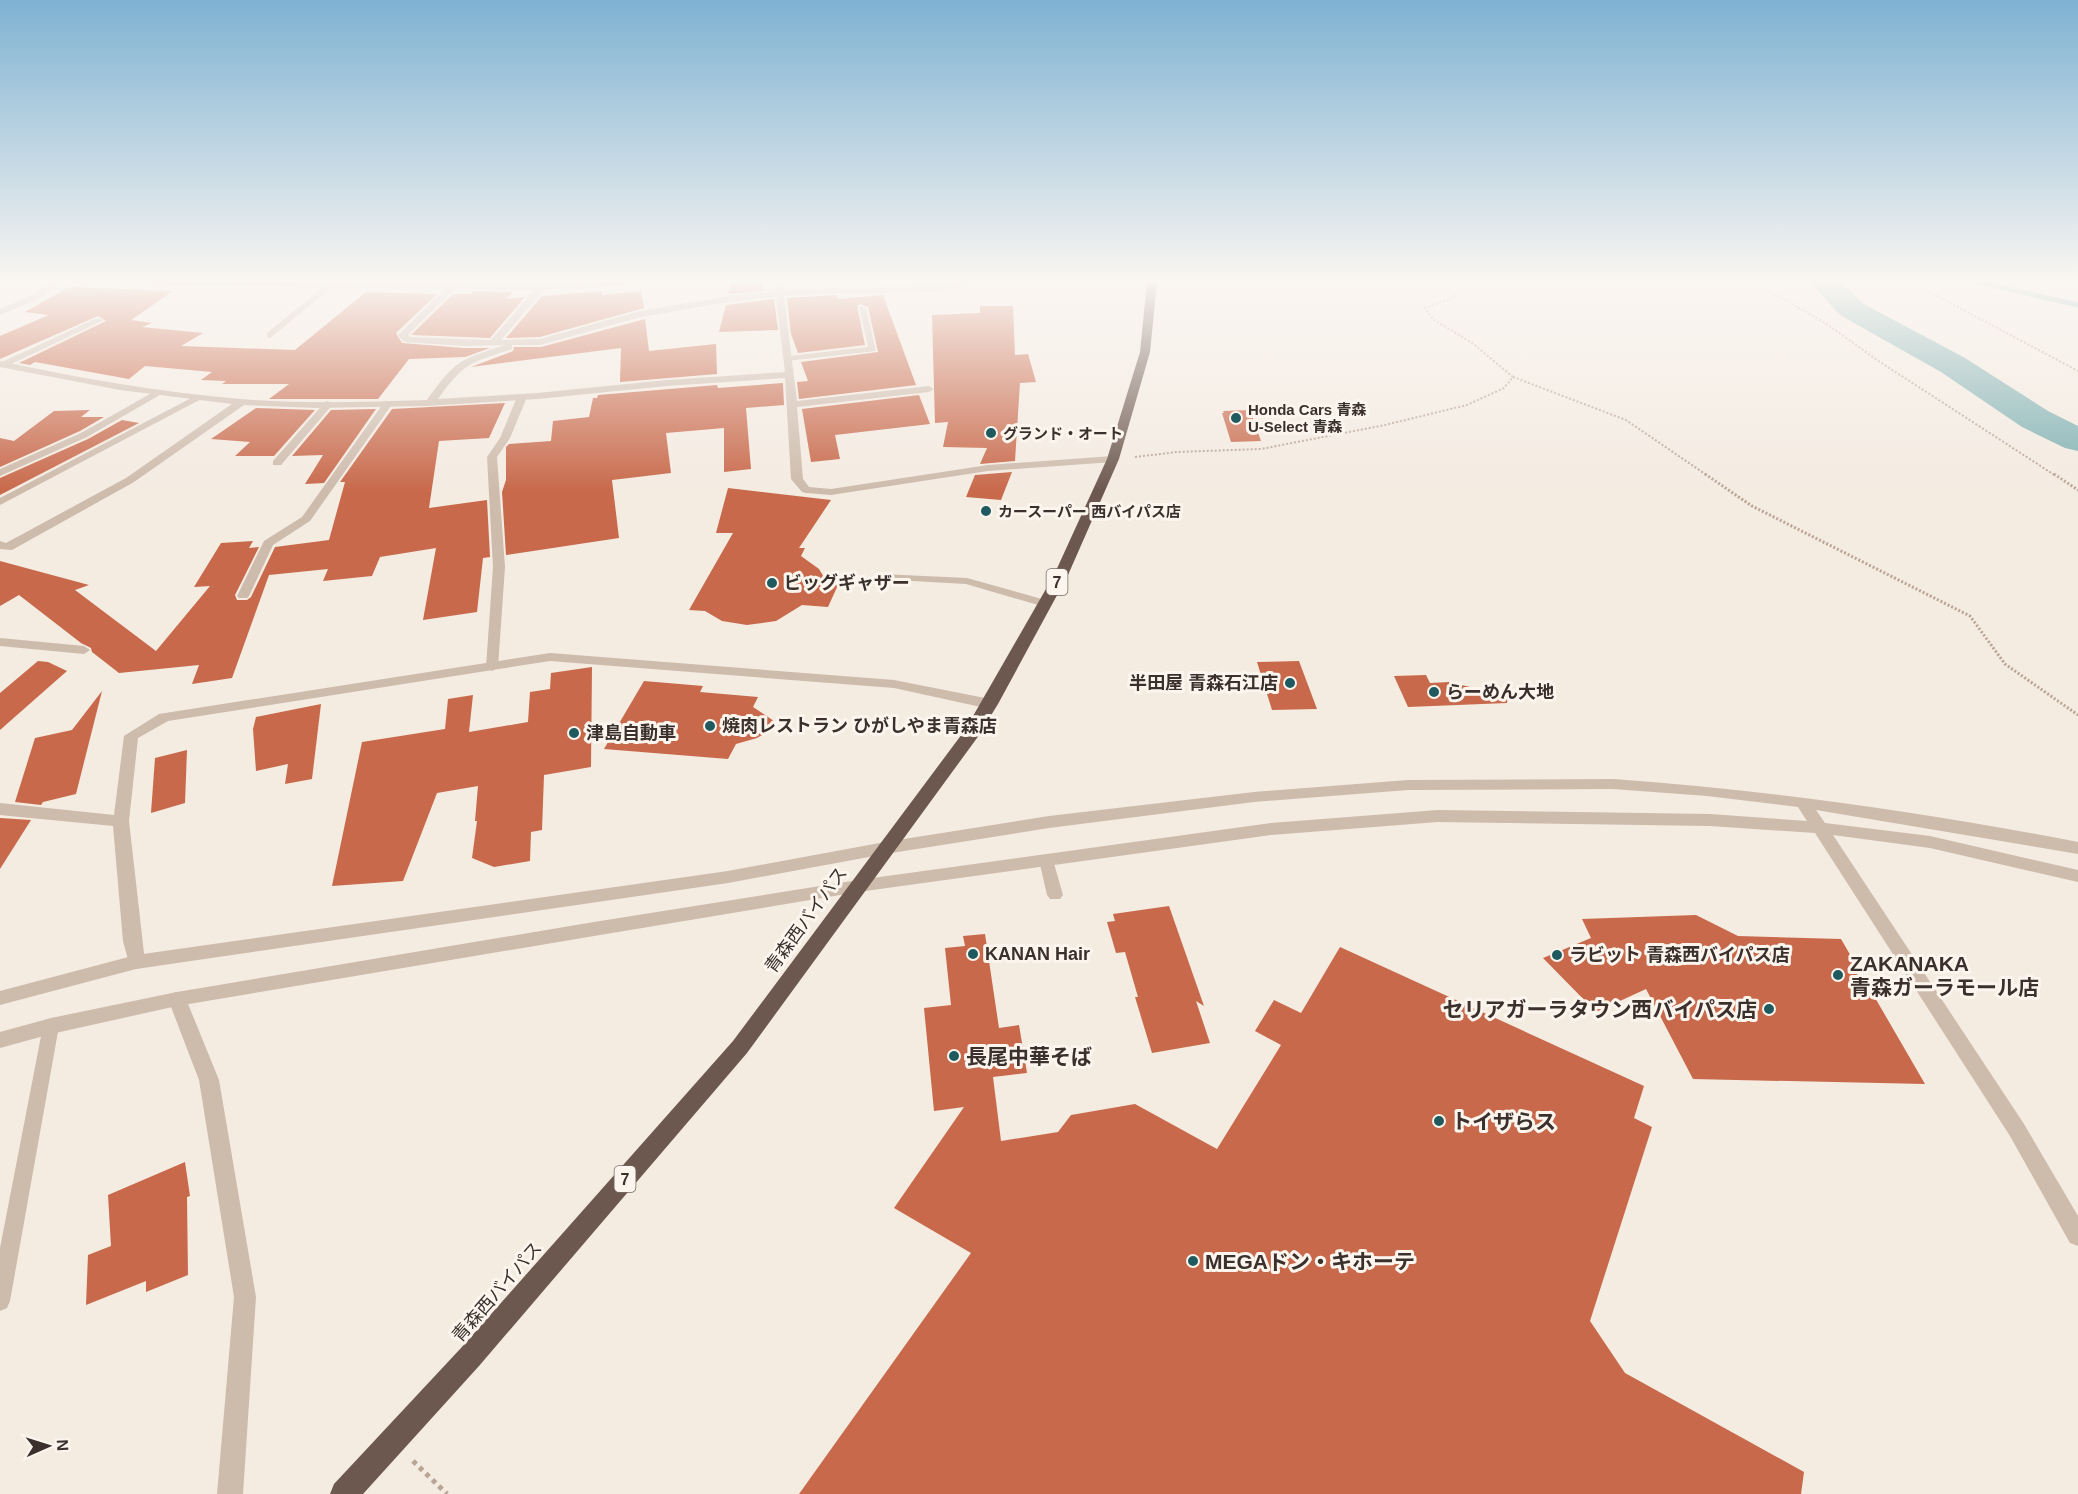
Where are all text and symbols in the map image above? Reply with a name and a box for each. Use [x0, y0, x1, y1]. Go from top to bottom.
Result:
place label: Honda Cars 青森 U-Select 青森 [1248, 401, 1366, 435]
marker: Honda Cars 青森 U-Select 青森 [1229, 411, 1243, 425]
place label: グランド・オート [1003, 425, 1123, 442]
marker: グランド・オート [984, 426, 998, 440]
place label: カースーパー 西バイパス店 [998, 503, 1181, 520]
marker: カースーパー 西バイパス店 [979, 504, 993, 518]
road number: 7 [1046, 569, 1068, 595]
place label: ビッグギャザー [784, 573, 910, 593]
marker: ビッグギャザー [765, 576, 779, 590]
place label: 半田屋 青森石江店 [1129, 673, 1278, 693]
marker: 半田屋 青森石江店 [1283, 676, 1297, 690]
place label: らーめん大地 [1446, 682, 1554, 702]
marker: らーめん大地 [1427, 685, 1441, 699]
place label: 焼肉レストラン ひがしやま青森店 [722, 716, 997, 736]
marker: 焼肉レストラン ひがしやま青森店 [703, 719, 717, 733]
place label: 津島自動車 [586, 723, 676, 743]
marker: 津島自動車 [567, 726, 581, 740]
street label: 青森西バイパス [761, 863, 851, 977]
place label: KANAN Hair [985, 944, 1090, 964]
place label: ラビット 青森西バイパス店 [1569, 945, 1790, 965]
marker: KANAN Hair [966, 947, 980, 961]
marker: ラビット 青森西バイパス店 [1550, 948, 1564, 962]
place label: ZAKANAKA 青森ガーラモール店 [1850, 952, 2039, 999]
marker: ZAKANAKA 青森ガーラモール店 [1831, 968, 1845, 982]
place label: セリアガーラタウン西バイパス店 [1442, 998, 1757, 1021]
marker: セリアガーラタウン西バイパス店 [1762, 1002, 1776, 1016]
place label: 長尾中華そば [966, 1045, 1092, 1068]
marker: 長尾中華そば [947, 1049, 961, 1063]
place label: トイザらス [1451, 1110, 1556, 1133]
marker: トイザらス [1432, 1114, 1446, 1128]
road number: 7 [614, 1166, 636, 1192]
street label: 青森西バイパス [448, 1238, 546, 1346]
place label: MEGAドン・キホーテ [1205, 1250, 1415, 1273]
marker: MEGAドン・キホーテ [1186, 1254, 1200, 1268]
north arrow [18, 1416, 78, 1476]
text: N [54, 1439, 71, 1451]

